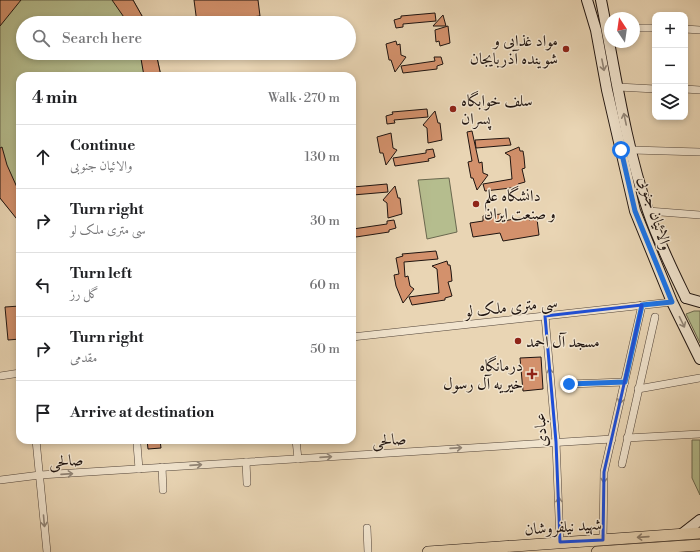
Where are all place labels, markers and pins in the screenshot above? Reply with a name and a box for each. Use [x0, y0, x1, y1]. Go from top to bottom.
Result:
place label: مواد غذایی و شوینده آذربایجان [470, 31, 558, 69]
marker: مواد غذایی و شوینده آذربایجان [561, 44, 571, 54]
place label: سلف خوابگاه پسران [461, 90, 533, 131]
marker: سلف خوابگاه پسران [448, 104, 458, 114]
place label: دانشگاه علم و صنعت ایران [484, 185, 556, 224]
marker: دانشگاه علم و صنعت ایران [471, 199, 481, 209]
place label: مسجد آل احمد [526, 332, 600, 352]
marker: مسجد آل احمد [513, 336, 523, 346]
place label: درمانگاه خیریه آل رسول [443, 355, 523, 394]
marker: درمانگاه خیریه آل رسول [526, 368, 538, 380]

